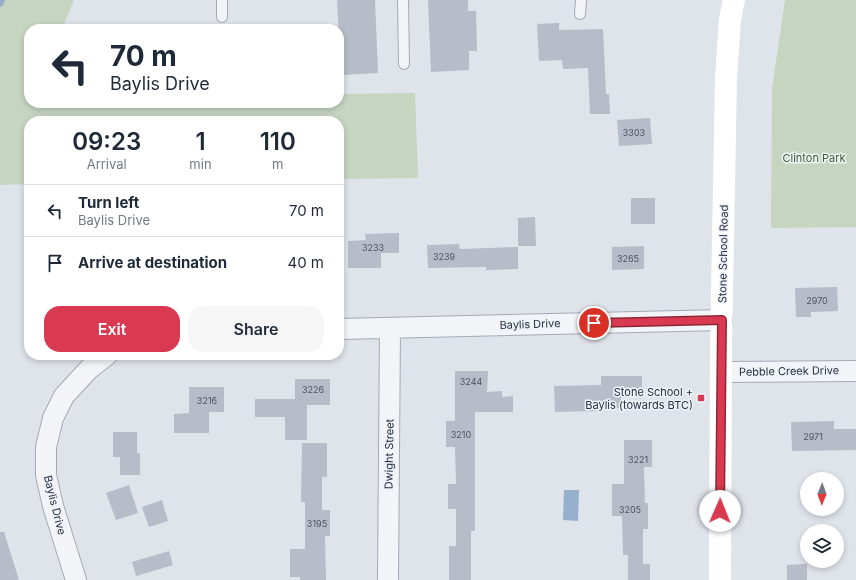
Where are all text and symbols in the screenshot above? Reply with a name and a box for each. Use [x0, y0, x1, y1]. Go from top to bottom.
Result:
text: 70 m [110, 39, 177, 73]
icon: left [44, 40, 96, 92]
text: Baylis Drive [110, 73, 210, 94]
text: 09:23 [72, 127, 141, 156]
text: 1 [195, 127, 206, 156]
text: 110 [260, 127, 296, 156]
house number: 3303 [623, 127, 646, 138]
park label: Clinton Park [782, 151, 846, 165]
text: Arrival [87, 156, 127, 172]
text: min [189, 156, 212, 172]
text: m [272, 156, 283, 172]
text: Turn left [78, 193, 139, 212]
icon: left [44, 200, 66, 222]
text: 70 m [289, 201, 324, 220]
street label: Stone School Road [715, 205, 731, 303]
text: Baylis Drive [78, 212, 150, 228]
house number: 3233 [362, 242, 385, 253]
house number: 3239 [433, 251, 456, 262]
icon: arrive [44, 252, 66, 274]
text: Arrive at destination [78, 253, 227, 272]
text: 40 m [287, 253, 324, 272]
house number: 3265 [617, 253, 639, 264]
house number: 2970 [806, 295, 828, 306]
button: Exit [44, 306, 180, 352]
button: Share [188, 306, 324, 352]
pin [577, 306, 611, 340]
icon: arrive [583, 312, 605, 334]
street label: Baylis Drive [499, 316, 561, 332]
street label: Pebble Creek Drive [739, 363, 839, 379]
house number: 3244 [460, 376, 482, 387]
house number: 3226 [302, 384, 324, 395]
place label: Stone School + Baylis (towards BTC) [585, 385, 693, 412]
marker: Stone School + Baylis (towards BTC) [696, 393, 706, 403]
house number: 3216 [197, 395, 218, 406]
street label: Dwight Street [381, 418, 397, 489]
house number: 3210 [451, 429, 472, 440]
house number: 2971 [803, 431, 823, 442]
house number: 3221 [628, 454, 648, 465]
north arrow [800, 472, 844, 516]
map controls [800, 472, 844, 568]
street label: Baylis Drive [41, 474, 69, 536]
position arrow [699, 490, 741, 532]
house number: 3205 [619, 504, 641, 515]
house number: 3195 [307, 518, 327, 529]
button: layers [800, 524, 844, 568]

